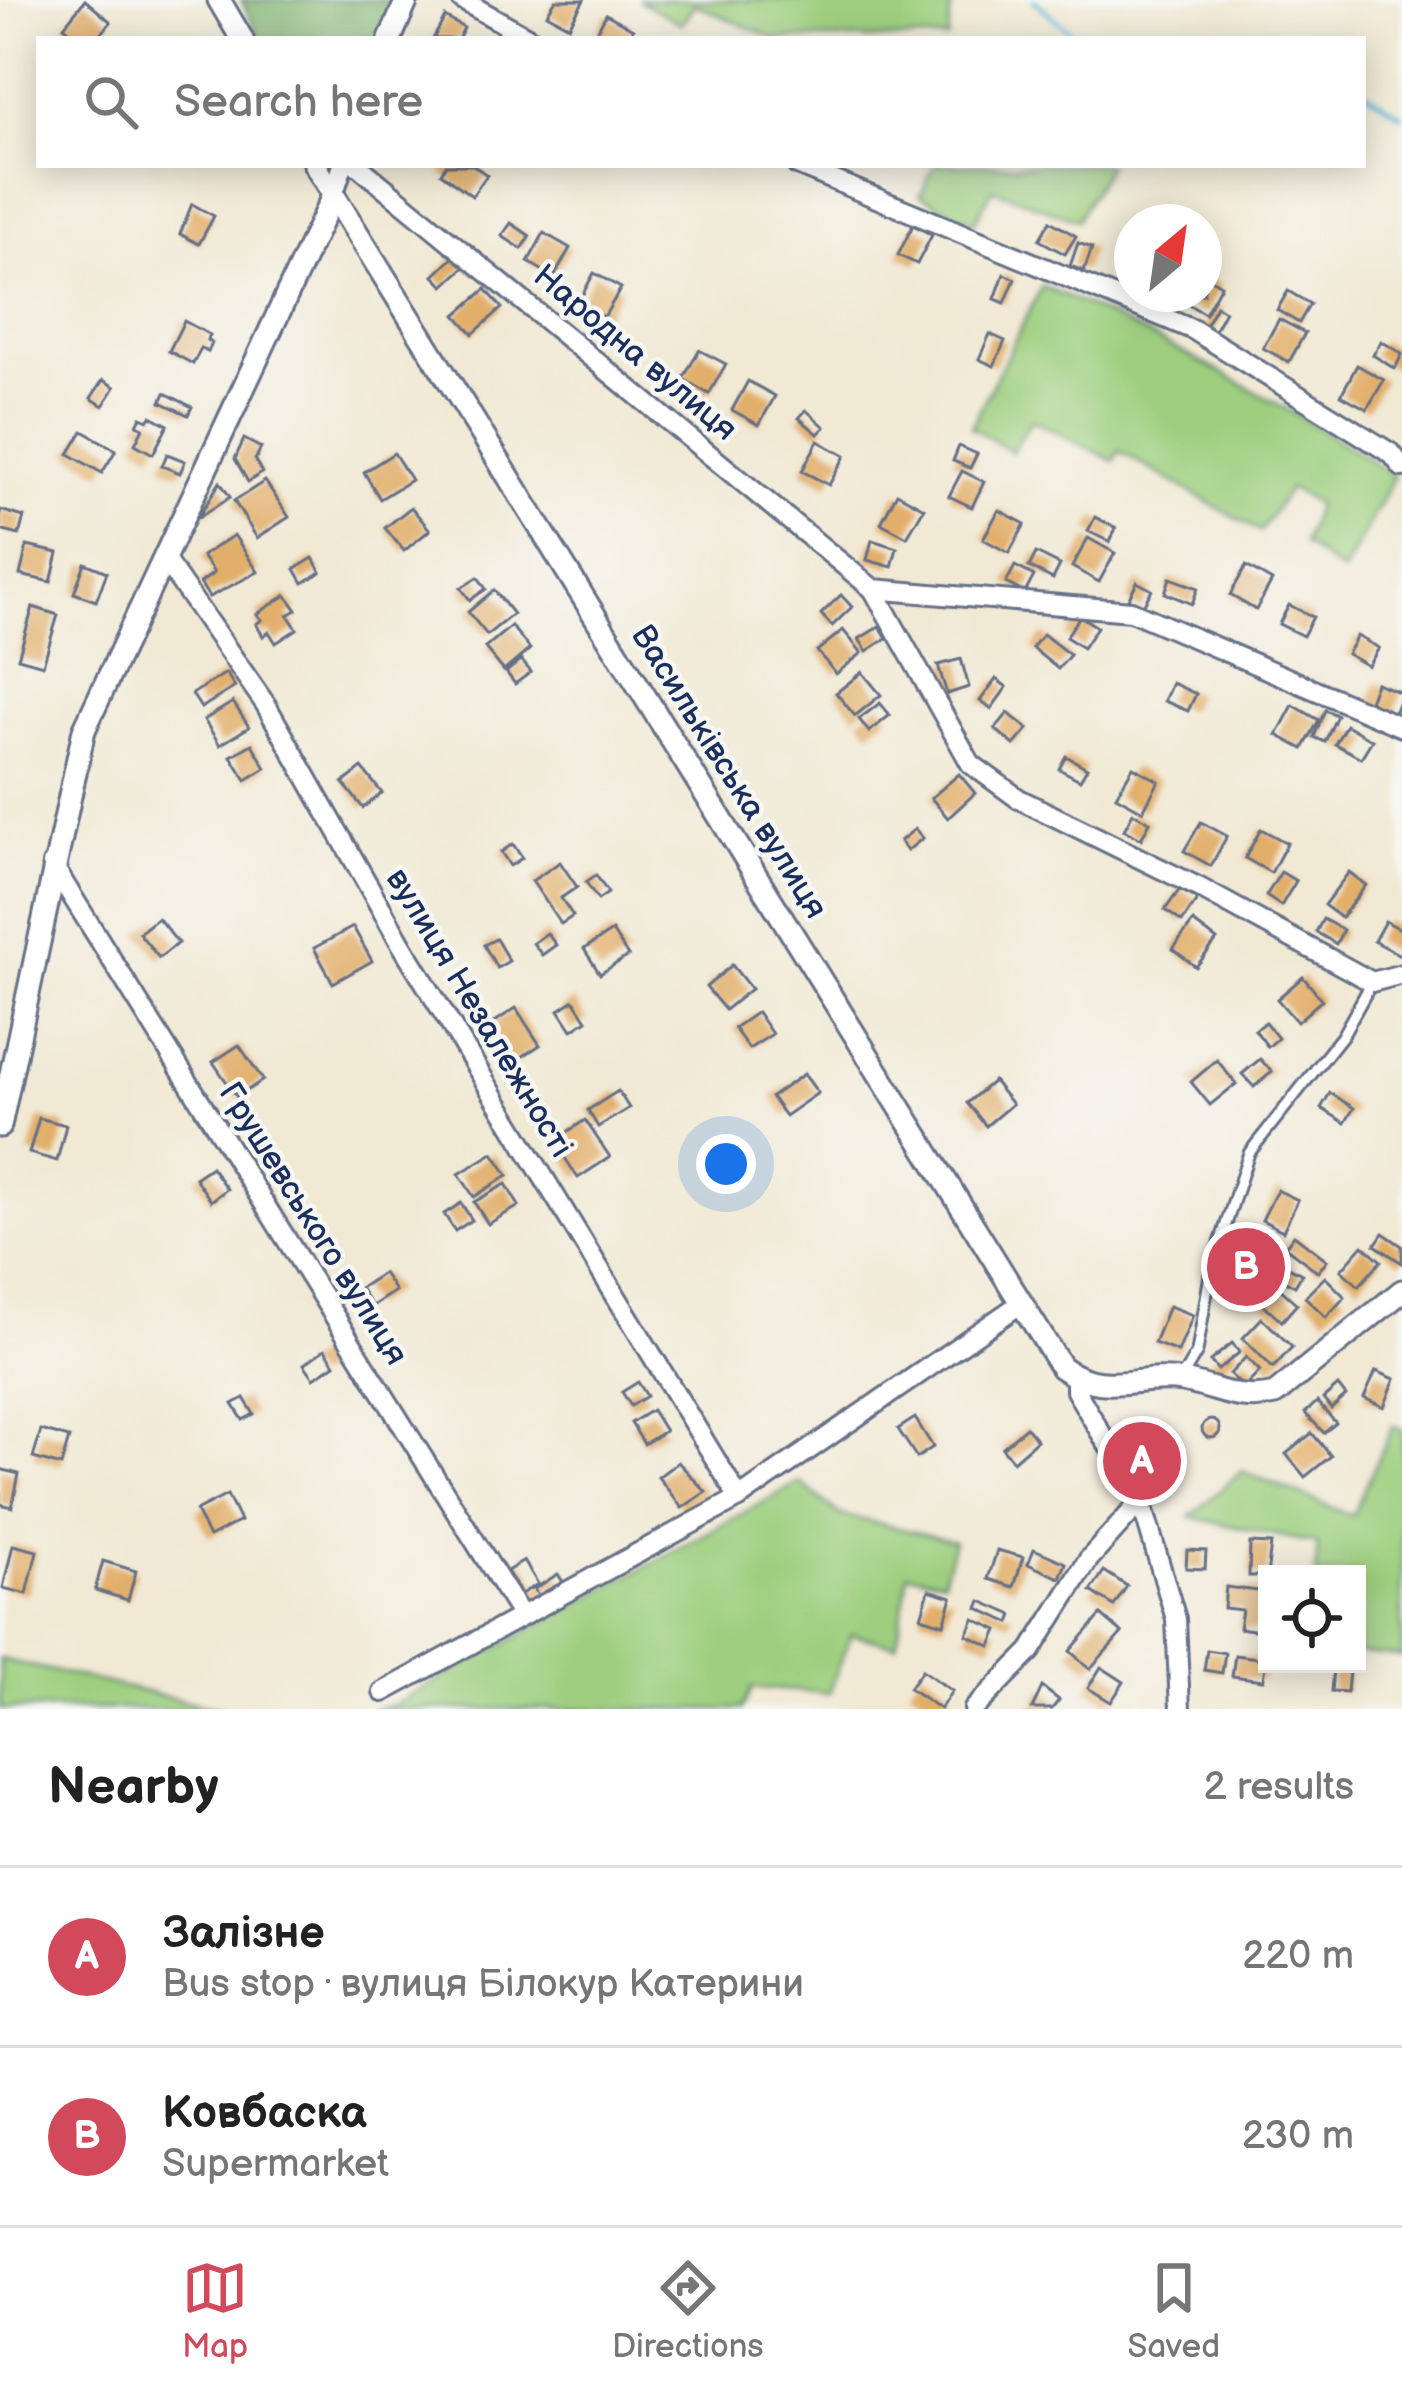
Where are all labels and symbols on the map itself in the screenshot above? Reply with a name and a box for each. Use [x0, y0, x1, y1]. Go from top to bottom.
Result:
north arrow [1114, 204, 1222, 312]
street label: Народна вулиця [525, 256, 745, 450]
street label: Васильківська вулиця [622, 618, 836, 926]
street label: вулиця Незалежності [377, 861, 581, 1165]
street label: Грушевського вулиця [210, 1075, 416, 1373]
your location [696, 1134, 756, 1194]
pin: B [1207, 1222, 1285, 1312]
pin: A [1103, 1416, 1181, 1506]

